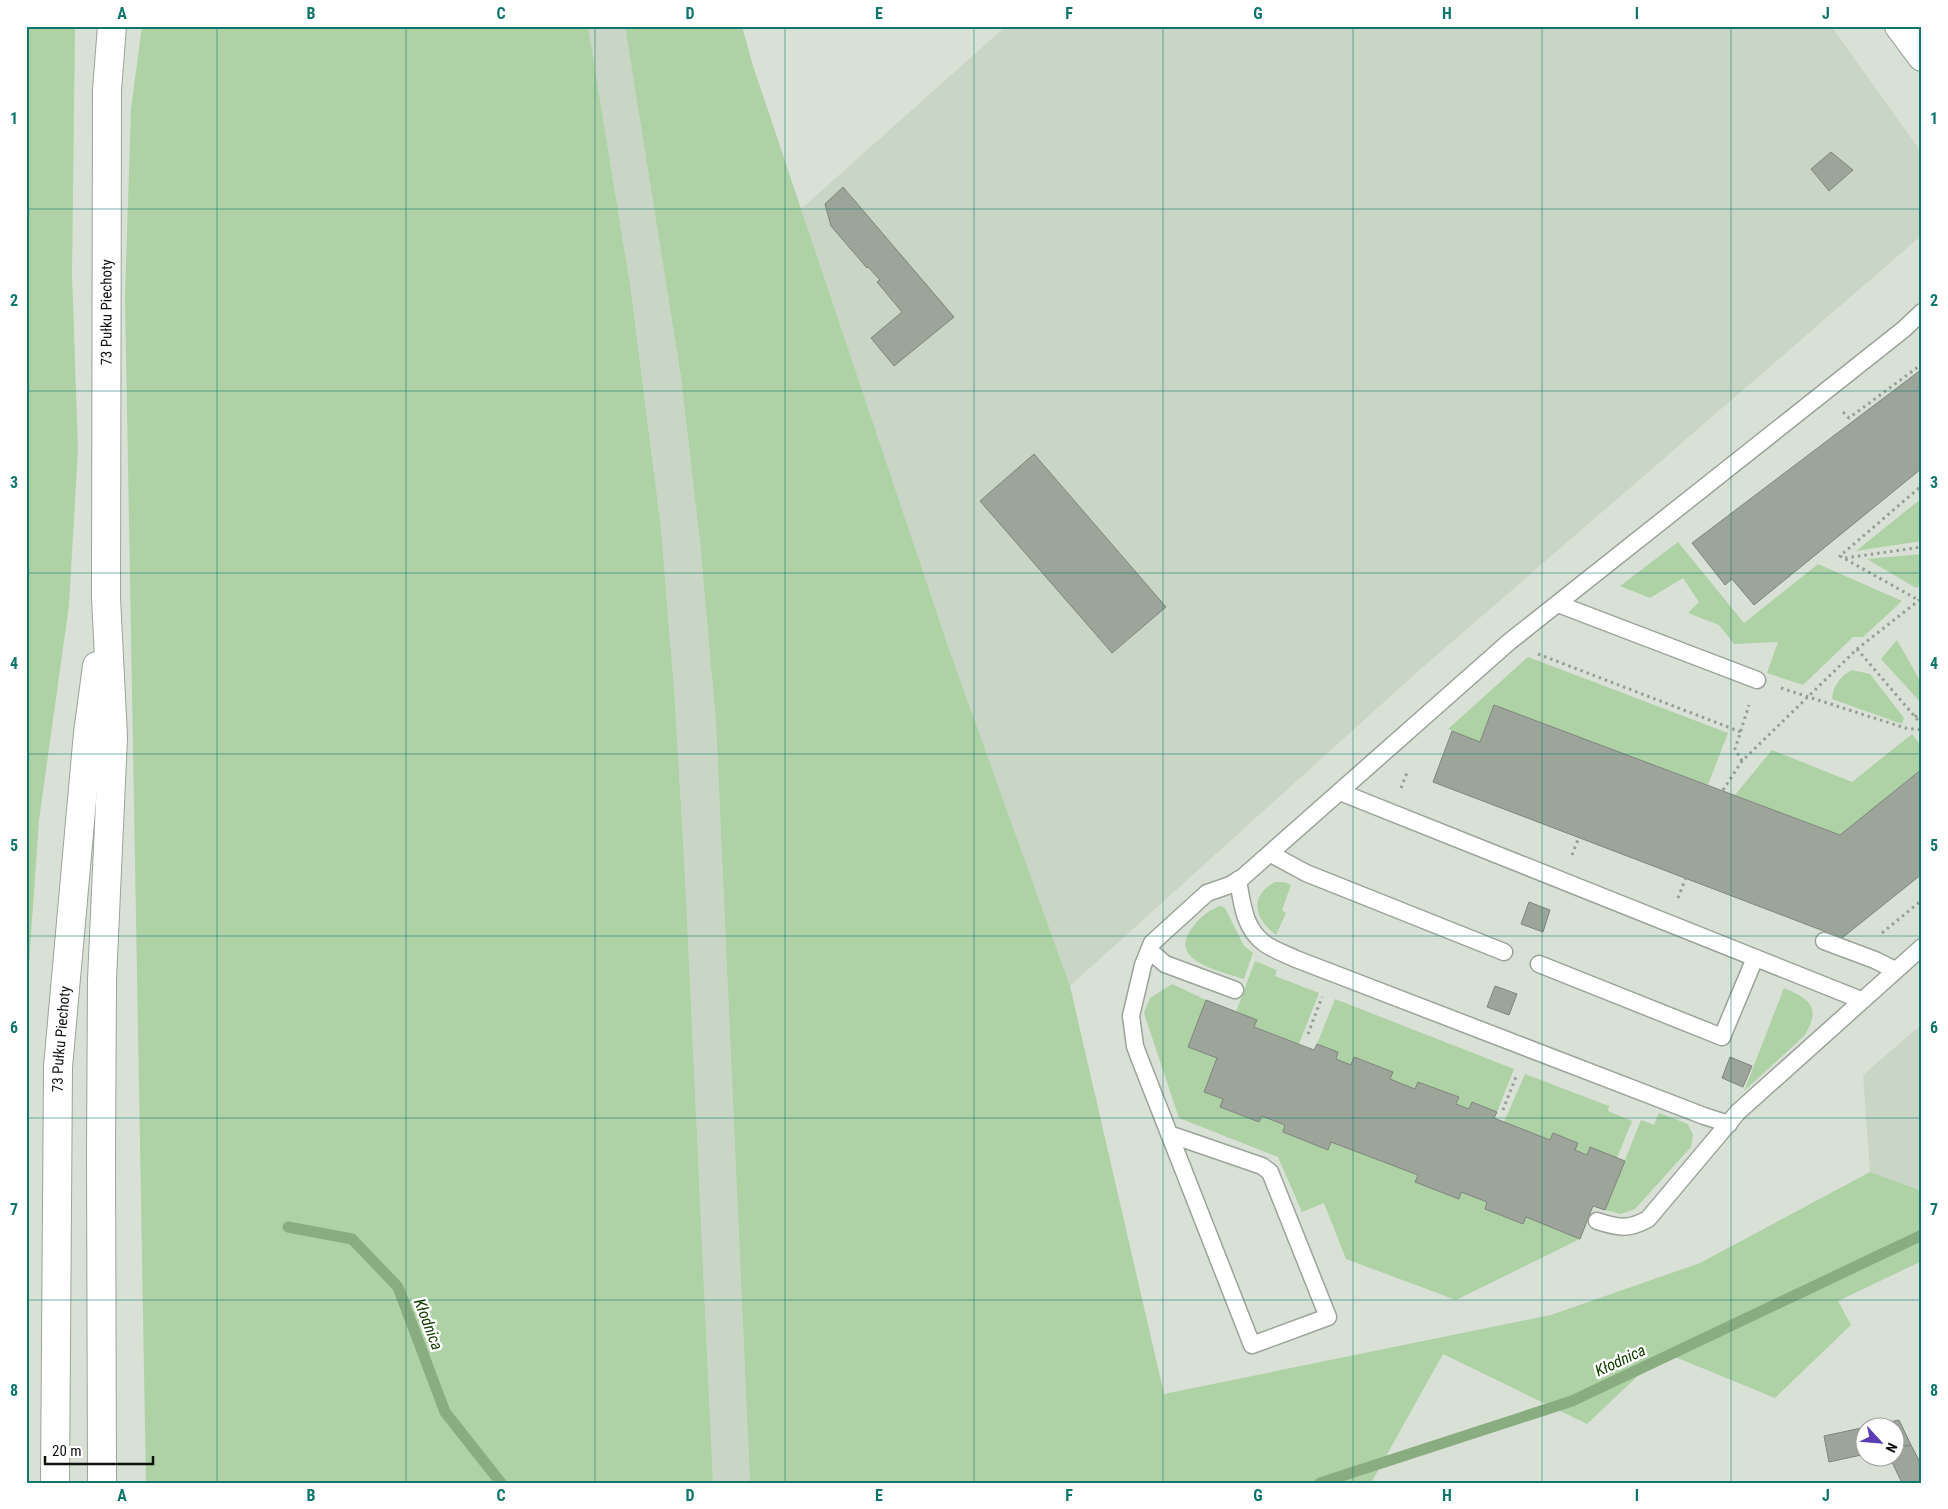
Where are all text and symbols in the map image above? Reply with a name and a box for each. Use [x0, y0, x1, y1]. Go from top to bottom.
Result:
text: A [117, 4, 127, 23]
text: B [307, 4, 316, 23]
text: C [496, 4, 506, 23]
text: D [685, 4, 695, 23]
text: E [875, 4, 883, 23]
text: F [1065, 4, 1073, 23]
text: G [1253, 4, 1263, 23]
text: H [1442, 4, 1452, 23]
text: I [1635, 4, 1639, 23]
text: J [1822, 4, 1830, 23]
text: 1 [10, 109, 18, 128]
text: 1 [1930, 109, 1938, 128]
street label: 73 Pułku Piechoty [97, 259, 116, 366]
text: 2 [10, 291, 18, 310]
text: 2 [1930, 291, 1938, 310]
text: 3 [10, 473, 18, 492]
text: 3 [1930, 473, 1938, 492]
text: 4 [10, 654, 18, 673]
text: 4 [1930, 654, 1938, 673]
text: 5 [10, 836, 18, 855]
text: 5 [1930, 836, 1938, 855]
street label: 73 Pułku Piechoty [49, 985, 74, 1092]
text: 6 [10, 1018, 18, 1037]
text: 6 [1930, 1018, 1938, 1037]
text: 7 [10, 1200, 18, 1219]
text: 7 [1930, 1200, 1938, 1219]
water label: Kłodnica [410, 1296, 447, 1353]
water label: Kłodnica [1592, 1341, 1648, 1380]
text: 8 [10, 1381, 18, 1400]
text: 8 [1930, 1381, 1938, 1400]
north arrow [1856, 1416, 1906, 1466]
scale bar [45, 1434, 152, 1466]
text: N [1883, 1440, 1901, 1455]
text: 20 m [52, 1442, 82, 1460]
text: A [117, 1486, 127, 1505]
text: B [307, 1486, 316, 1505]
text: C [496, 1486, 506, 1505]
text: D [685, 1486, 695, 1505]
text: E [875, 1486, 883, 1505]
text: F [1065, 1486, 1073, 1505]
text: G [1253, 1486, 1263, 1505]
text: H [1442, 1486, 1452, 1505]
text: I [1635, 1486, 1639, 1505]
text: J [1822, 1486, 1830, 1505]

